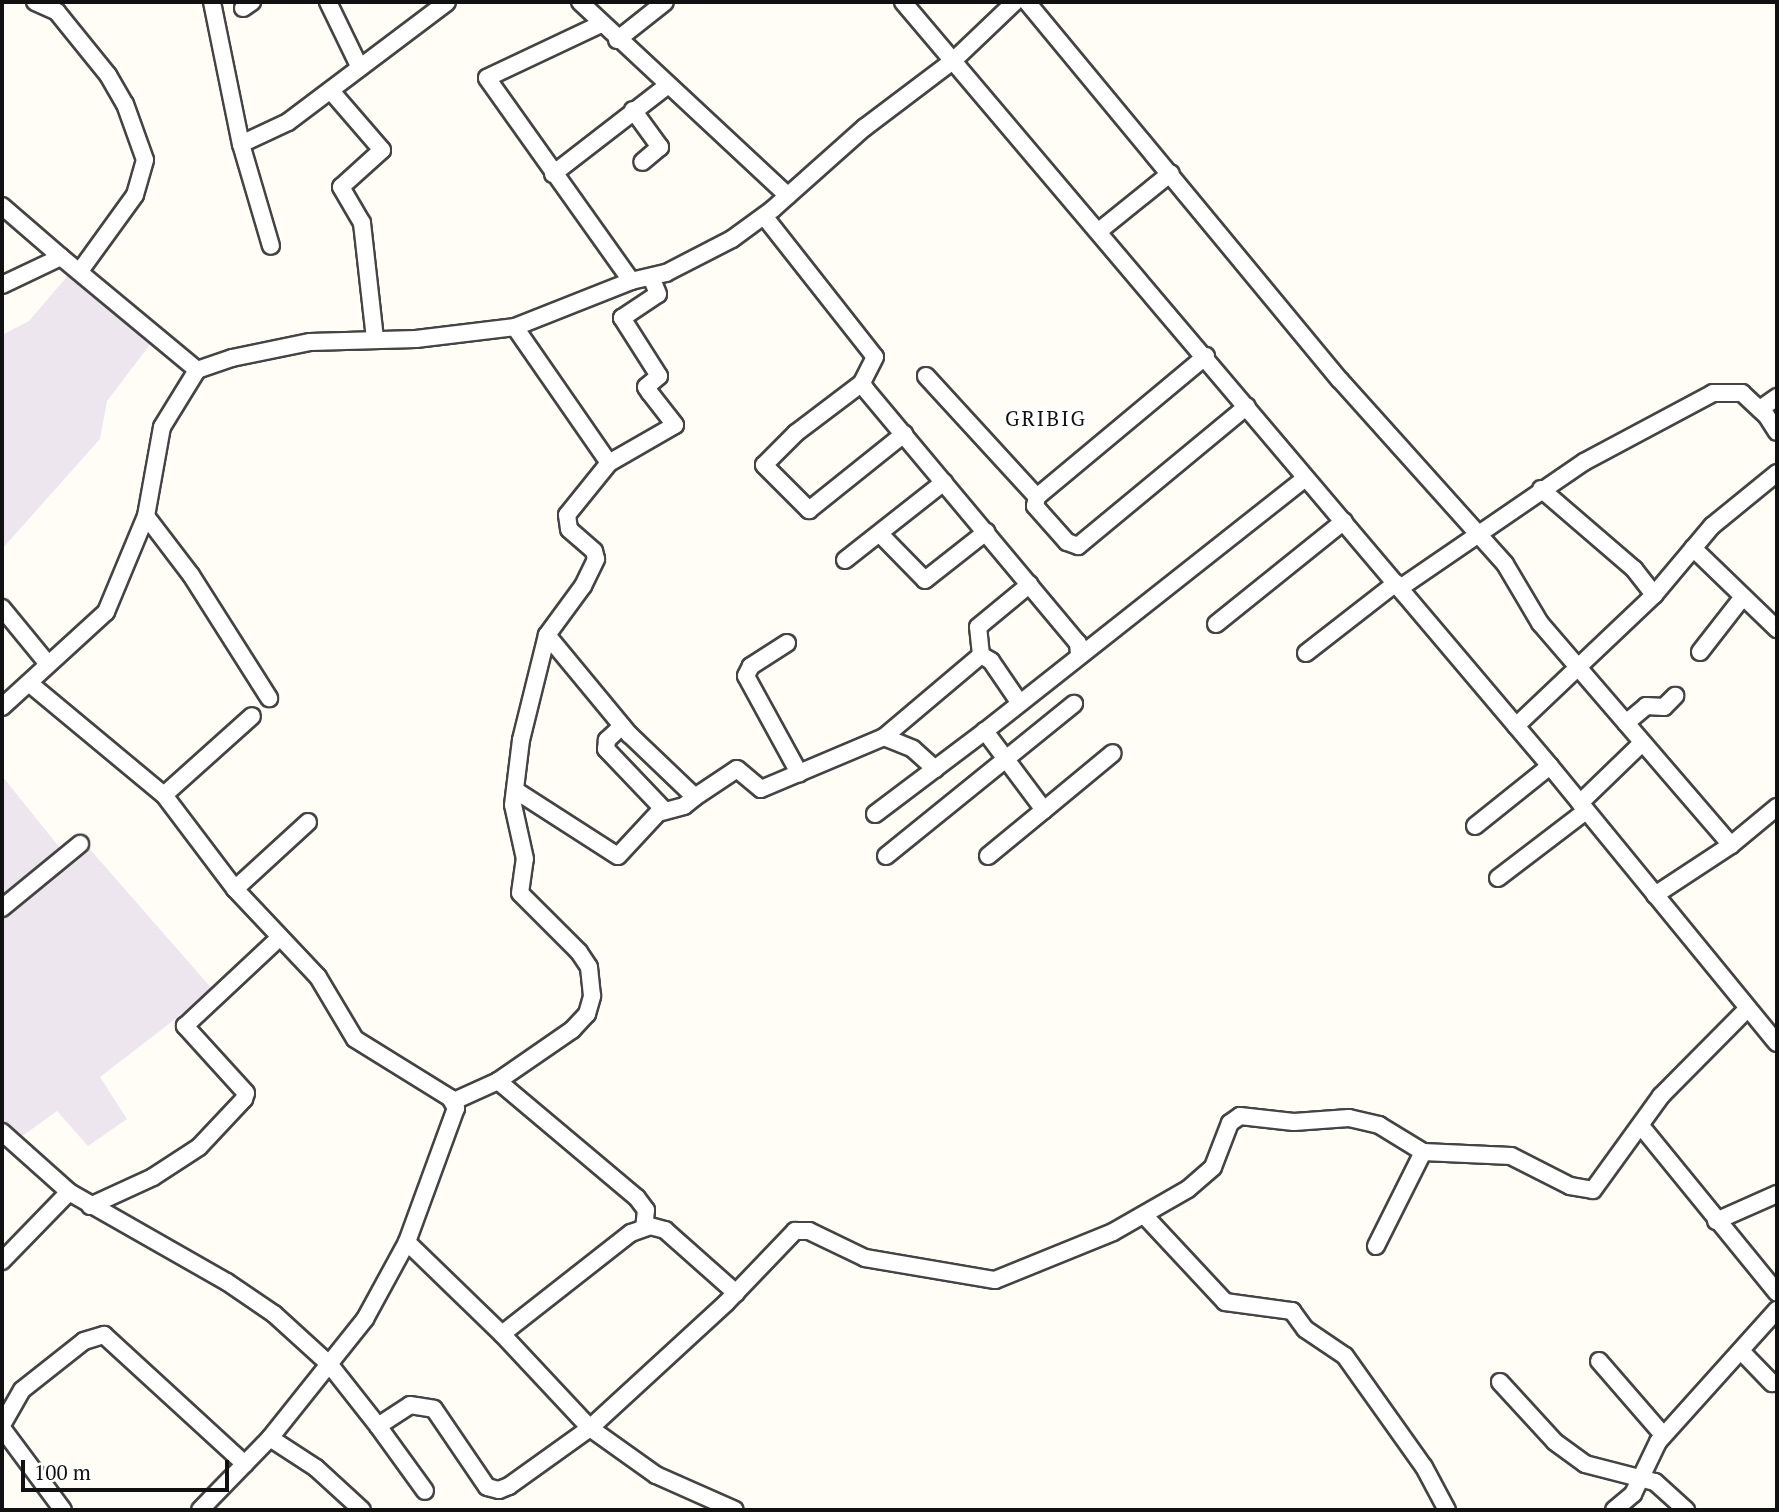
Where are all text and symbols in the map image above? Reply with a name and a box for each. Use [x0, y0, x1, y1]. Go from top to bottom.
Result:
district label: GRIBIG [1006, 405, 1086, 431]
scale bar [24, 1446, 233, 1490]
text: 100 m [34, 1458, 91, 1486]

